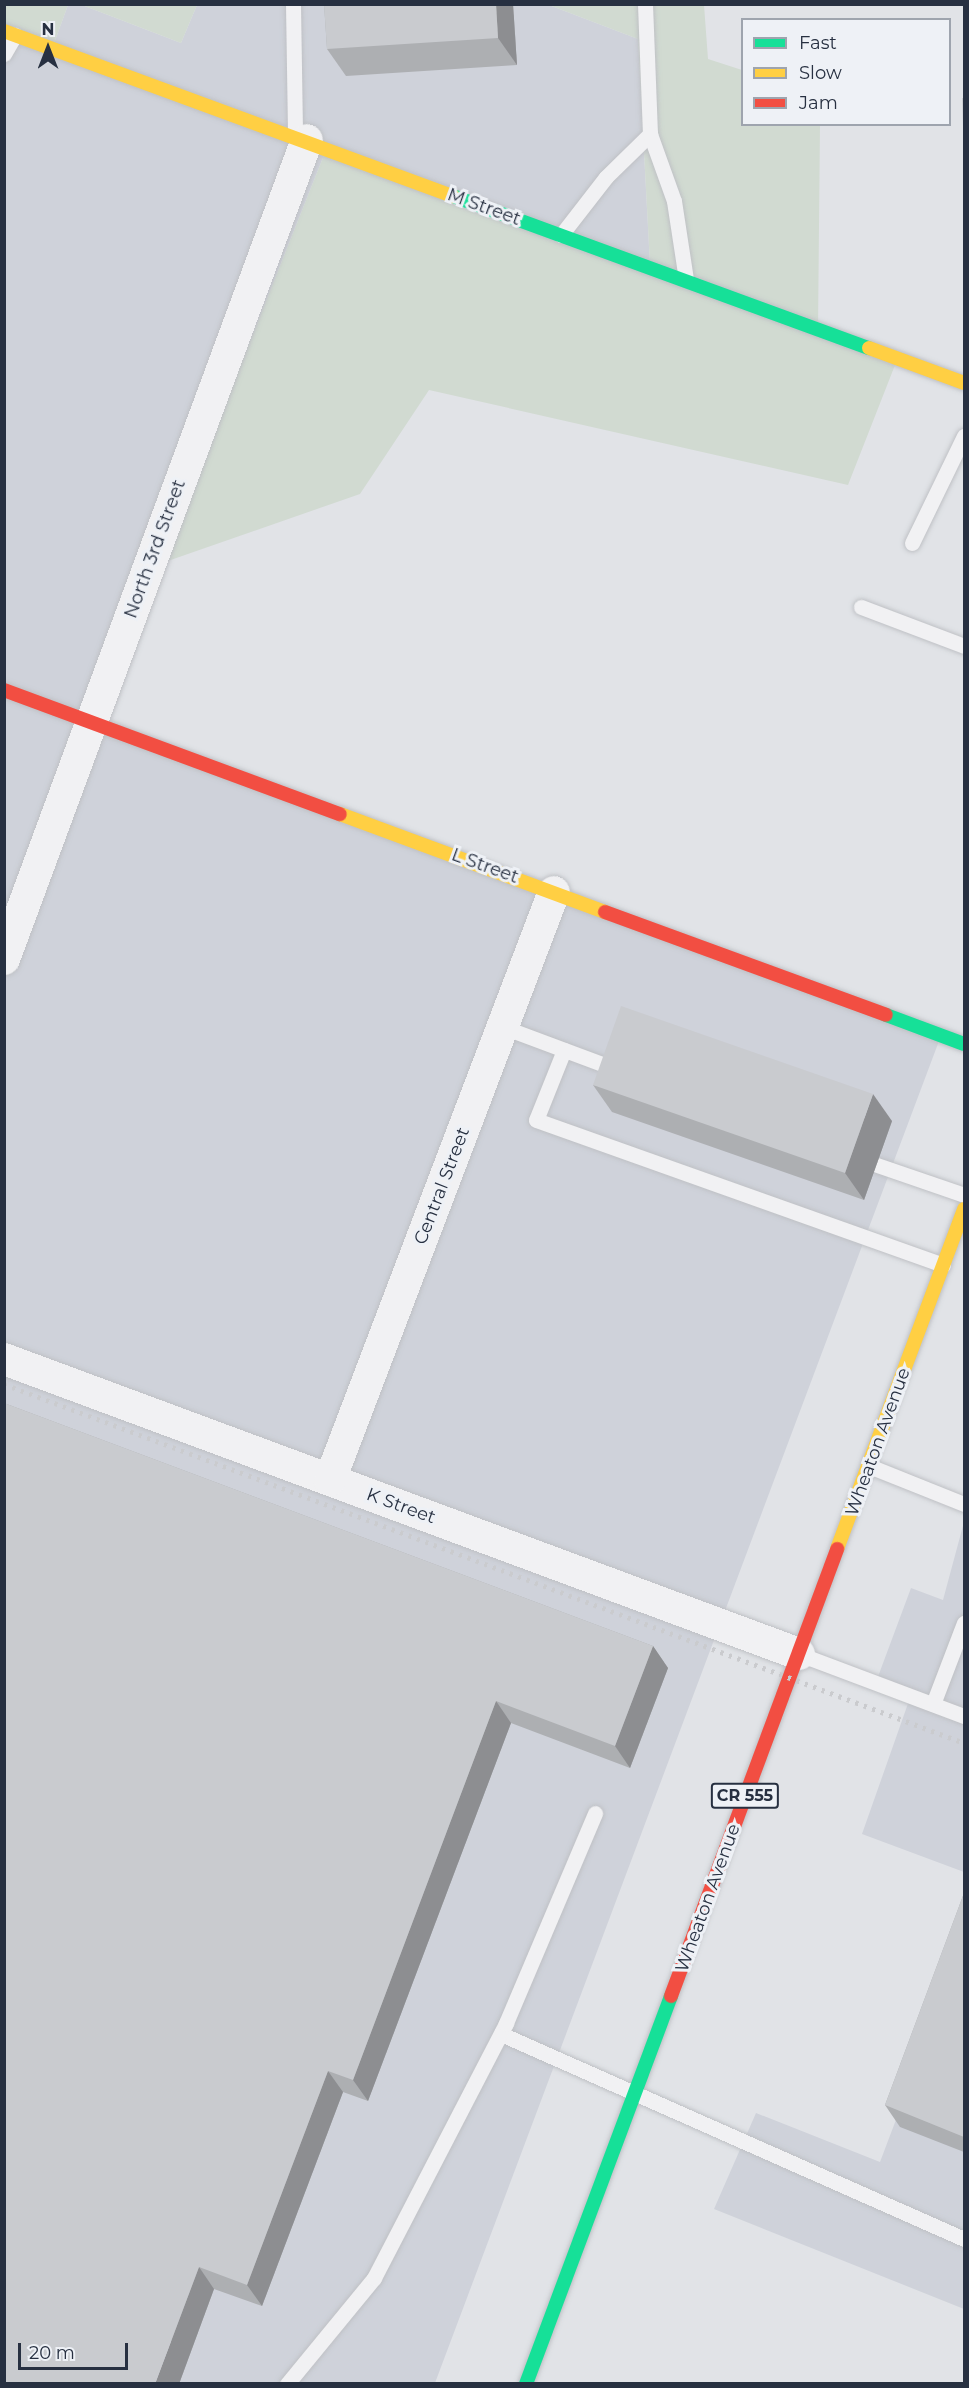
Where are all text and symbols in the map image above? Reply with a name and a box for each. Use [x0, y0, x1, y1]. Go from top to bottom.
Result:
north arrow [18, 18, 78, 78]
legend [741, 18, 951, 126]
text: N [42, 20, 54, 39]
text: Fast [799, 32, 837, 54]
text: Slow [799, 62, 842, 84]
text: Jam [799, 92, 838, 114]
street label: M Street [444, 184, 524, 230]
street label: North 3rd Street [120, 477, 190, 621]
street label: L Street [449, 844, 521, 888]
street label: Central Street [410, 1124, 474, 1248]
street label: Wheaton Avenue [841, 1365, 915, 1519]
street label: K Street [364, 1484, 438, 1528]
road number: CR 555 [710, 1783, 780, 1809]
street label: Wheaton Avenue [671, 1821, 745, 1975]
scale bar [21, 2331, 130, 2369]
text: 20 m [29, 2342, 75, 2364]

